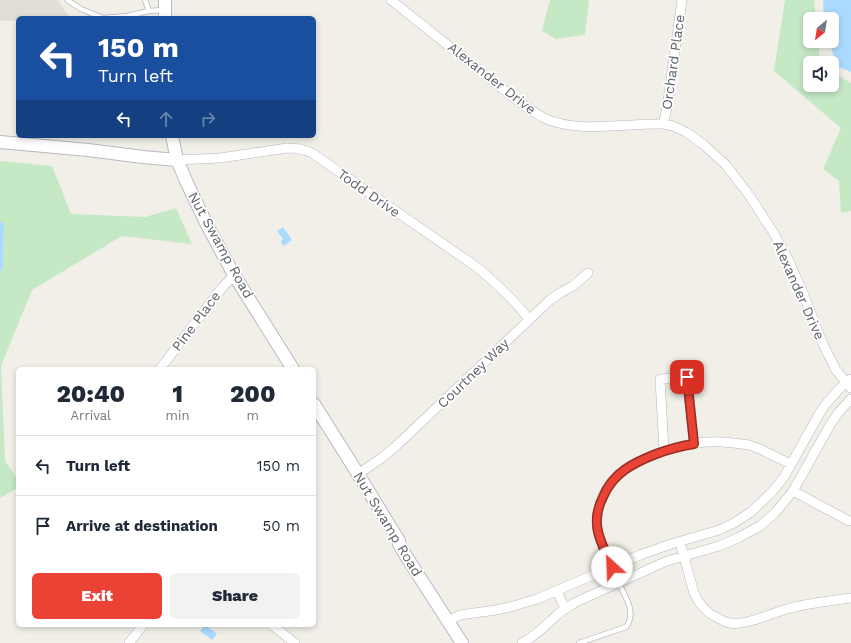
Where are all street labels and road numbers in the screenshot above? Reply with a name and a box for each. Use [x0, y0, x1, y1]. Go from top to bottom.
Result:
street label: Orchard Place [658, 13, 688, 111]
street label: Alexander Drive [445, 39, 539, 117]
street label: Todd Drive [335, 166, 403, 220]
street label: Nut Swamp Road [185, 189, 257, 301]
street label: Alexander Drive [770, 238, 828, 342]
street label: Pine Place [168, 288, 224, 354]
street label: Courtney Way [434, 334, 513, 411]
street label: Nut Swamp Road [351, 469, 425, 579]

